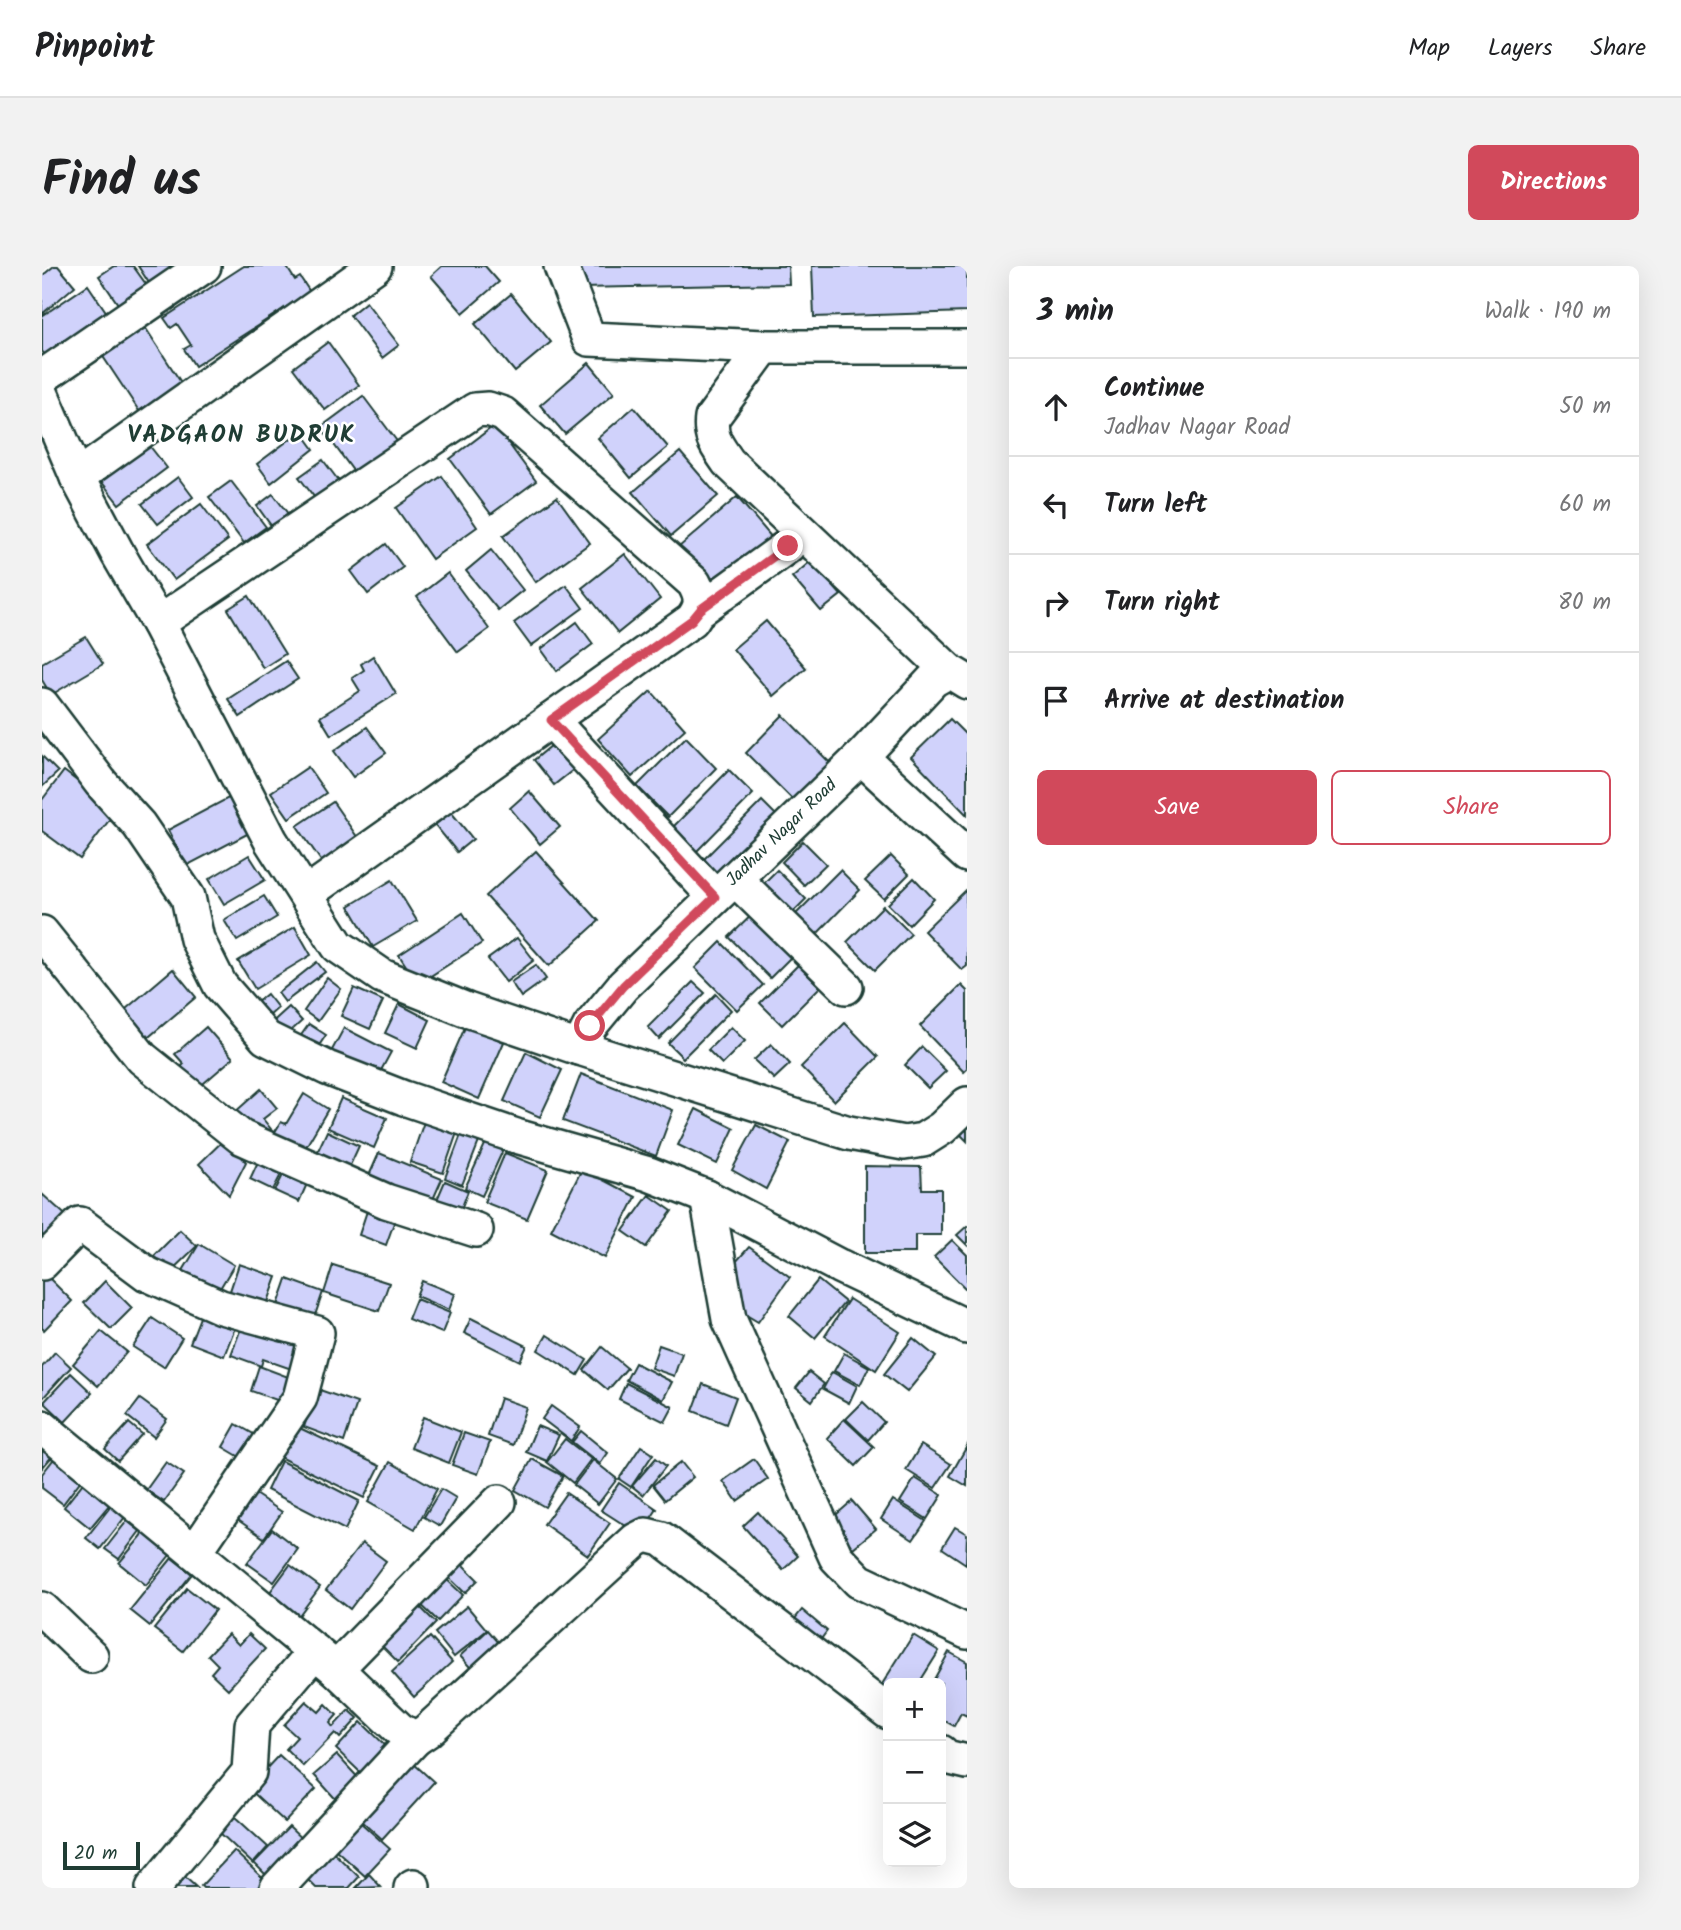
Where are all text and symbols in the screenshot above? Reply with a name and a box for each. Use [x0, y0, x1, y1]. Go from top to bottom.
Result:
text: Pinpoint [35, 22, 155, 75]
text: Map [1408, 29, 1450, 68]
text: Layers [1488, 29, 1552, 68]
text: Share [1590, 29, 1646, 68]
text: Find us [42, 143, 200, 221]
button: Directions [1468, 145, 1639, 220]
text: 3 min [1037, 288, 1114, 336]
text: Walk · 190 m [1484, 294, 1611, 330]
text: Continue [1104, 368, 1205, 410]
icon: ahead [1037, 388, 1075, 426]
text: 50 m [1560, 389, 1611, 425]
text: Jadhav Nagar Road [1104, 410, 1290, 446]
district label: VADGAON BUDRUK [128, 416, 356, 455]
text: Turn left [1104, 484, 1207, 526]
icon: left [1037, 486, 1075, 524]
text: 60 m [1559, 487, 1611, 523]
route end [772, 530, 803, 561]
text: Turn right [1104, 582, 1220, 624]
icon: right [1037, 584, 1075, 622]
text: 80 m [1558, 585, 1611, 621]
text: Arrive at destination [1104, 680, 1344, 722]
icon: arrive [1037, 682, 1075, 720]
button: Save [1037, 770, 1317, 845]
button: Share [1331, 770, 1611, 845]
street label: Jadhav Nagar Road [720, 771, 845, 894]
route start [574, 1010, 605, 1041]
map controls [883, 1678, 946, 1867]
button: + [883, 1678, 946, 1741]
button: − [883, 1741, 946, 1804]
button: layers [883, 1804, 946, 1867]
scale bar [63, 1839, 140, 1871]
text: 20 m [74, 1839, 117, 1869]

